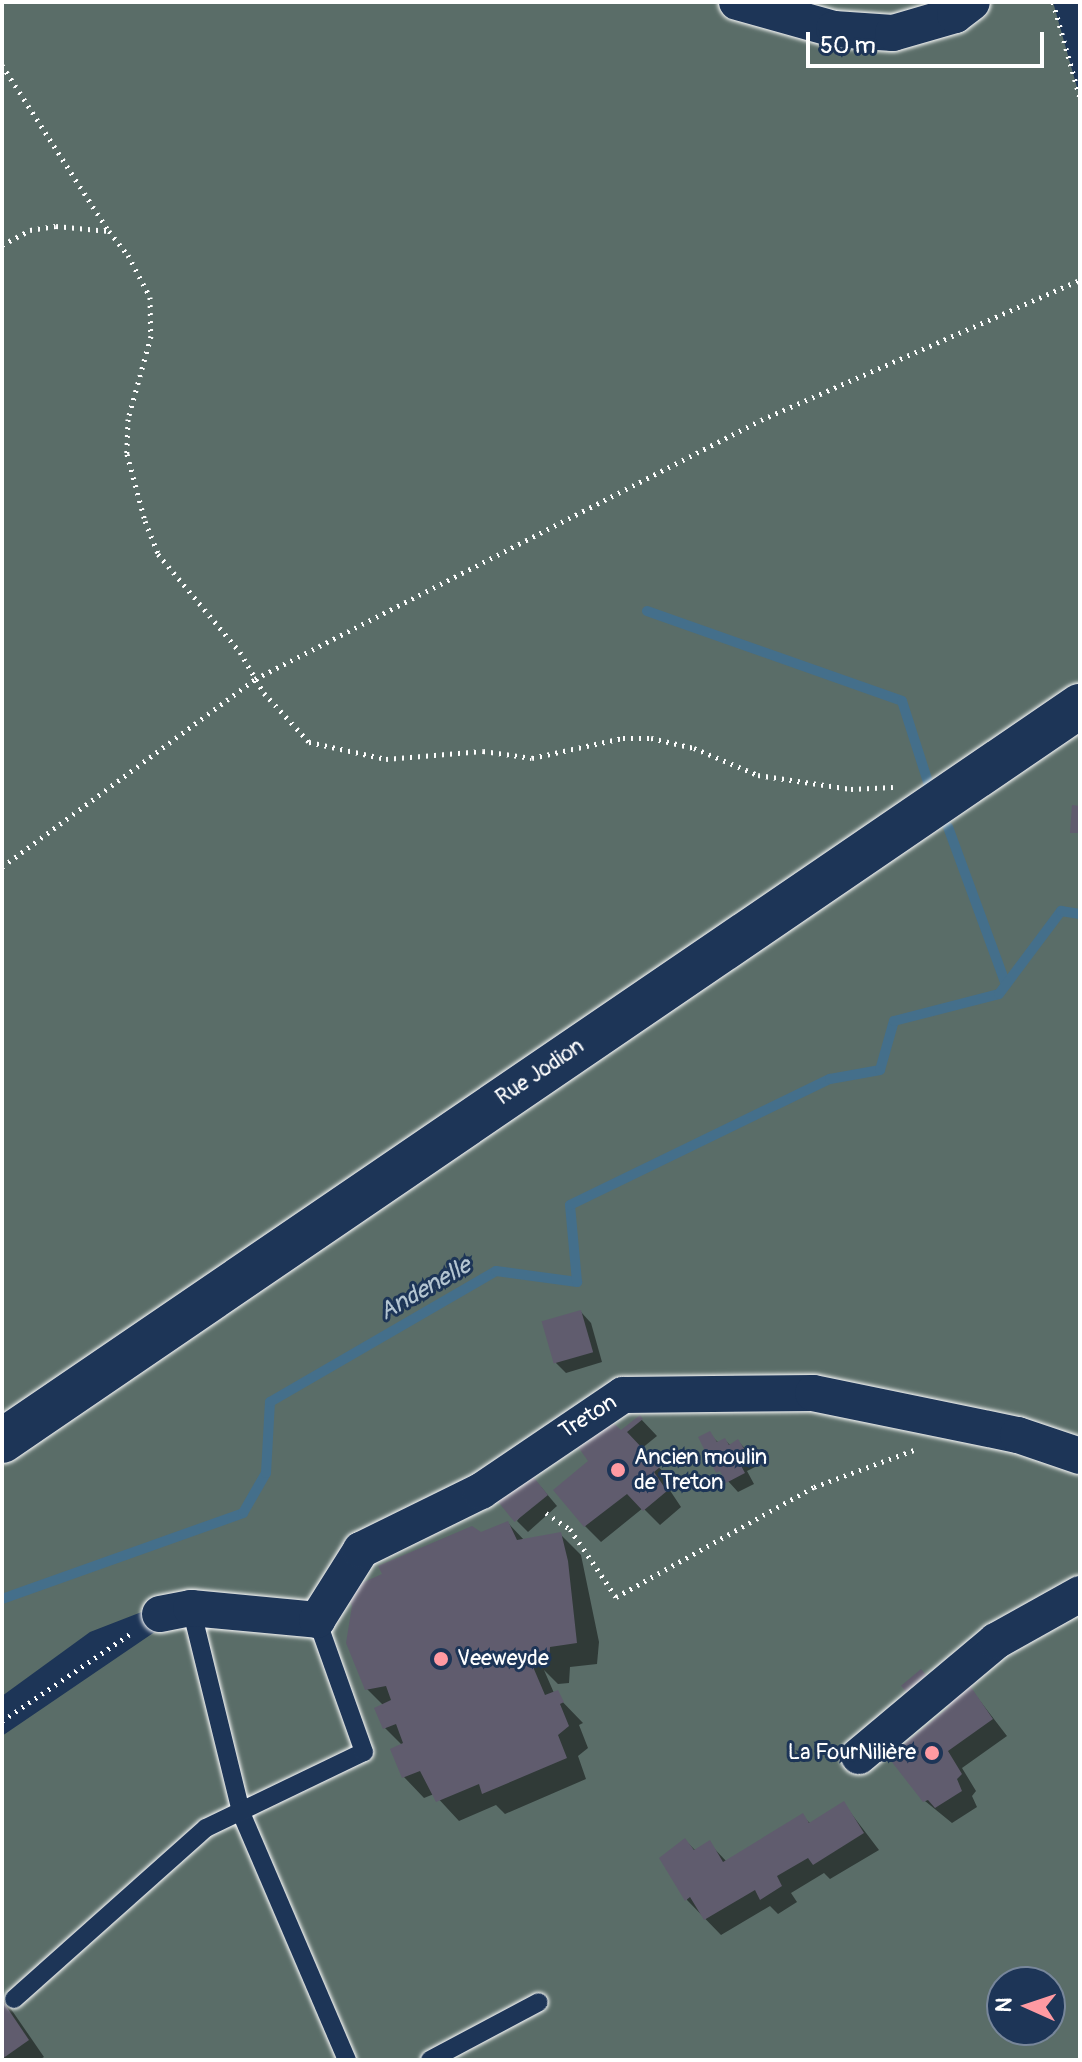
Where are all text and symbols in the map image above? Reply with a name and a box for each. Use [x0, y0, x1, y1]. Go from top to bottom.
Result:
scale bar [810, 16, 1048, 66]
text: 50 m [820, 31, 876, 60]
street label: Rue Jodion [491, 1033, 589, 1111]
water label: Andenelle [374, 1251, 476, 1327]
street label: Treton [554, 1389, 622, 1445]
place label: Ancien moulin de Treton [634, 1444, 767, 1496]
marker: Ancien moulin de Treton [609, 1461, 627, 1479]
place label: Veeweyde [457, 1646, 549, 1672]
marker: Veeweyde [432, 1650, 450, 1668]
place label: La FourNilière [788, 1740, 916, 1766]
marker: La FourNilière [923, 1744, 941, 1762]
north arrow [986, 1966, 1066, 2046]
text: N [990, 1997, 1018, 2013]

